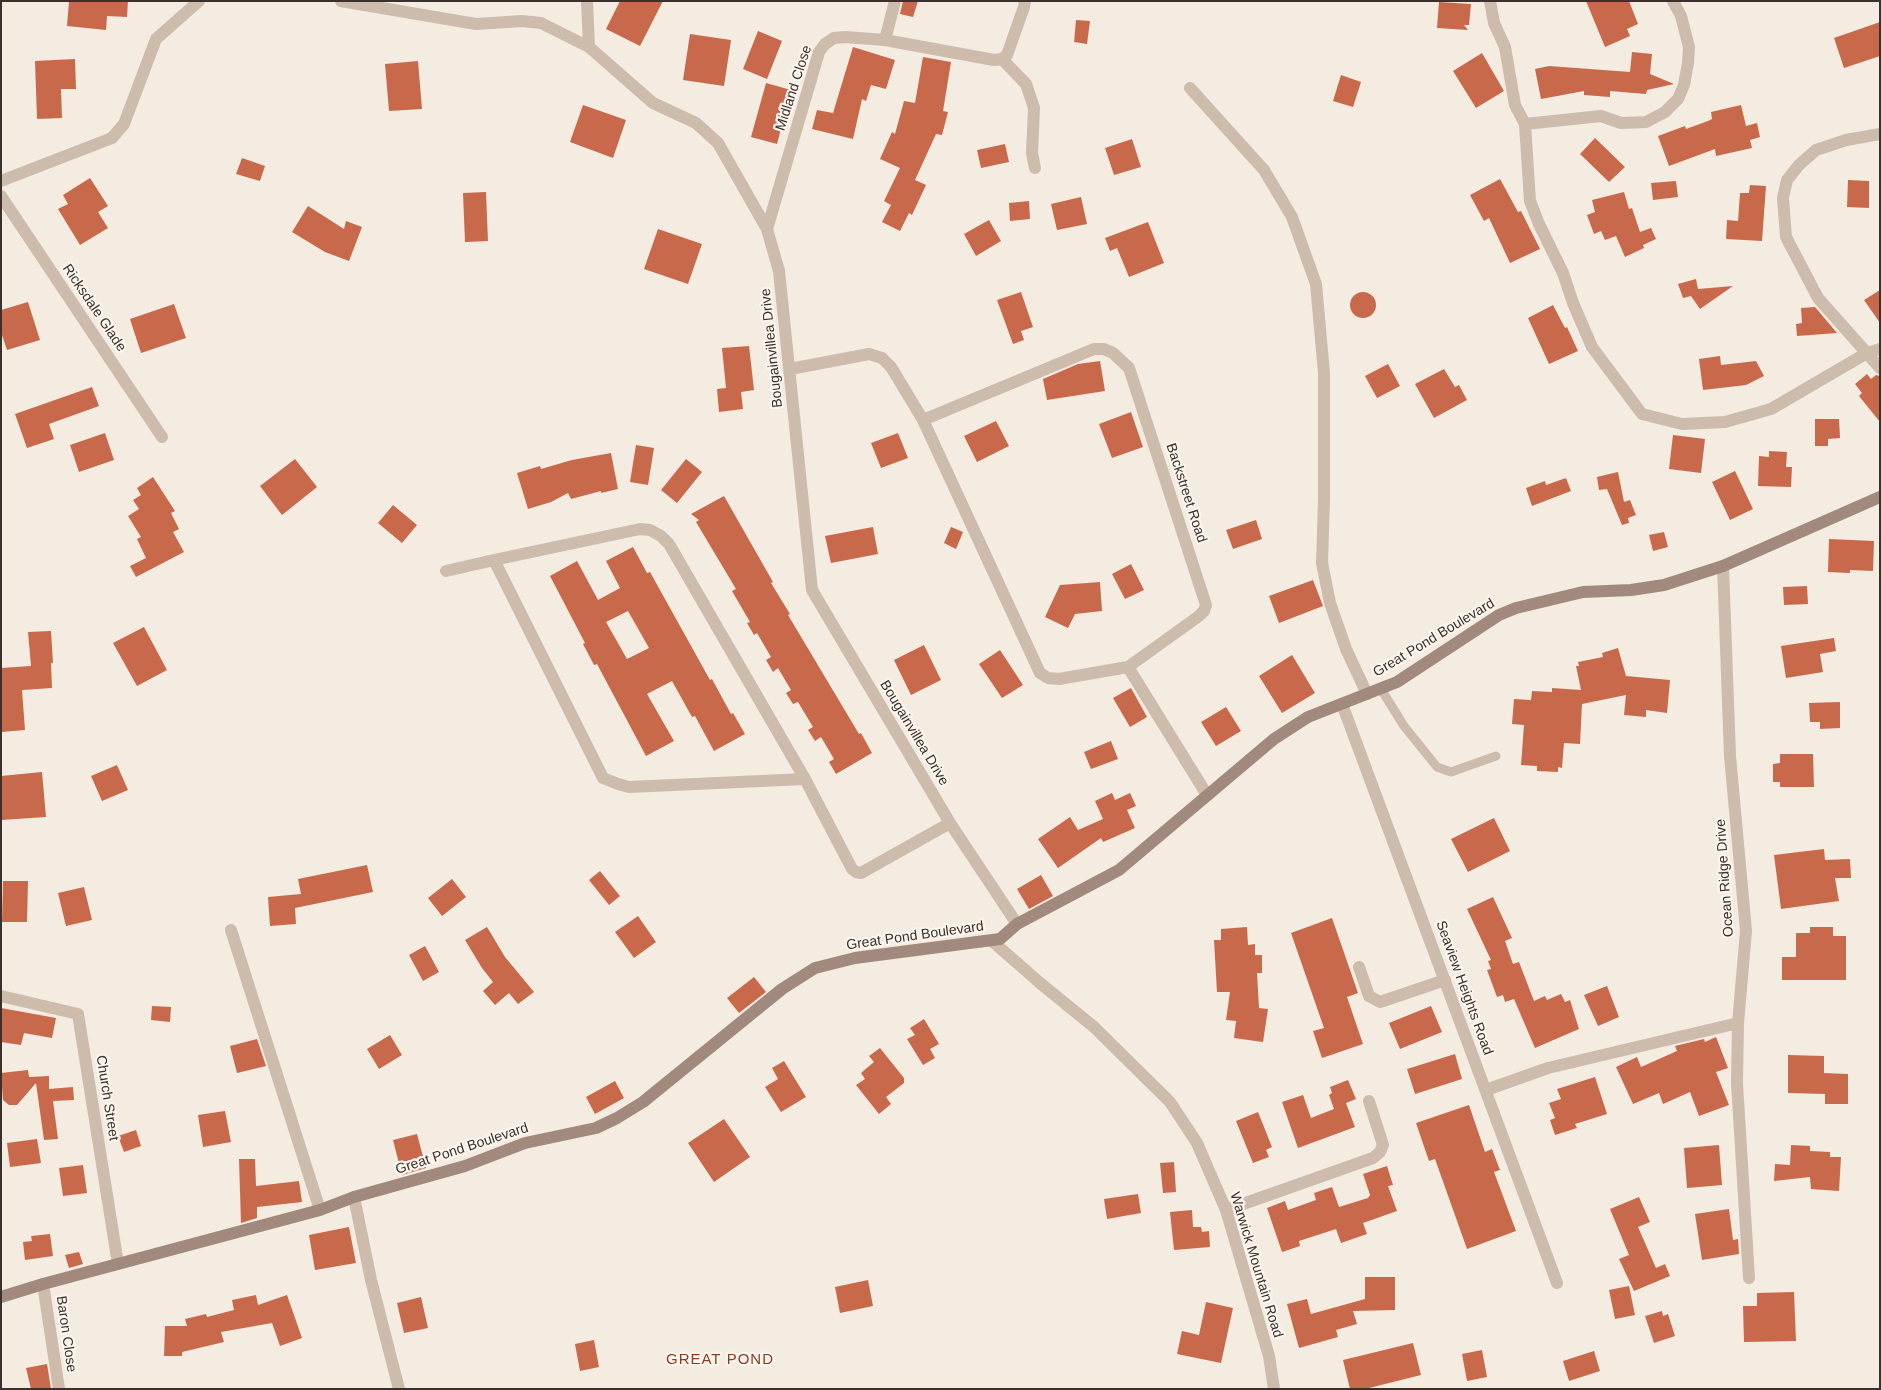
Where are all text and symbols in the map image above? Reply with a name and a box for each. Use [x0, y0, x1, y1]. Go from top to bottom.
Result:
street label: Midland Close [772, 43, 816, 133]
street label: Ricksdale Glade [59, 261, 129, 355]
street label: Bougainvillea Drive [757, 288, 787, 408]
street label: Backstreet Road [1162, 441, 1210, 545]
street label: Great Pond Boulevard [1370, 595, 1498, 681]
street label: Bougainvillea Drive [876, 677, 952, 789]
street label: Ocean Ridge Drive [1712, 818, 1738, 938]
street label: Great Pond Boulevard [845, 918, 985, 954]
street label: Seaview Heights Road [1432, 919, 1496, 1057]
street label: Church Street [92, 1054, 122, 1142]
street label: Great Pond Boulevard [394, 1120, 530, 1178]
street label: Warwick Mountain Road [1226, 1190, 1286, 1340]
street label: Baron Close [52, 1295, 80, 1373]
district label: GREAT POND [665, 1351, 775, 1369]

